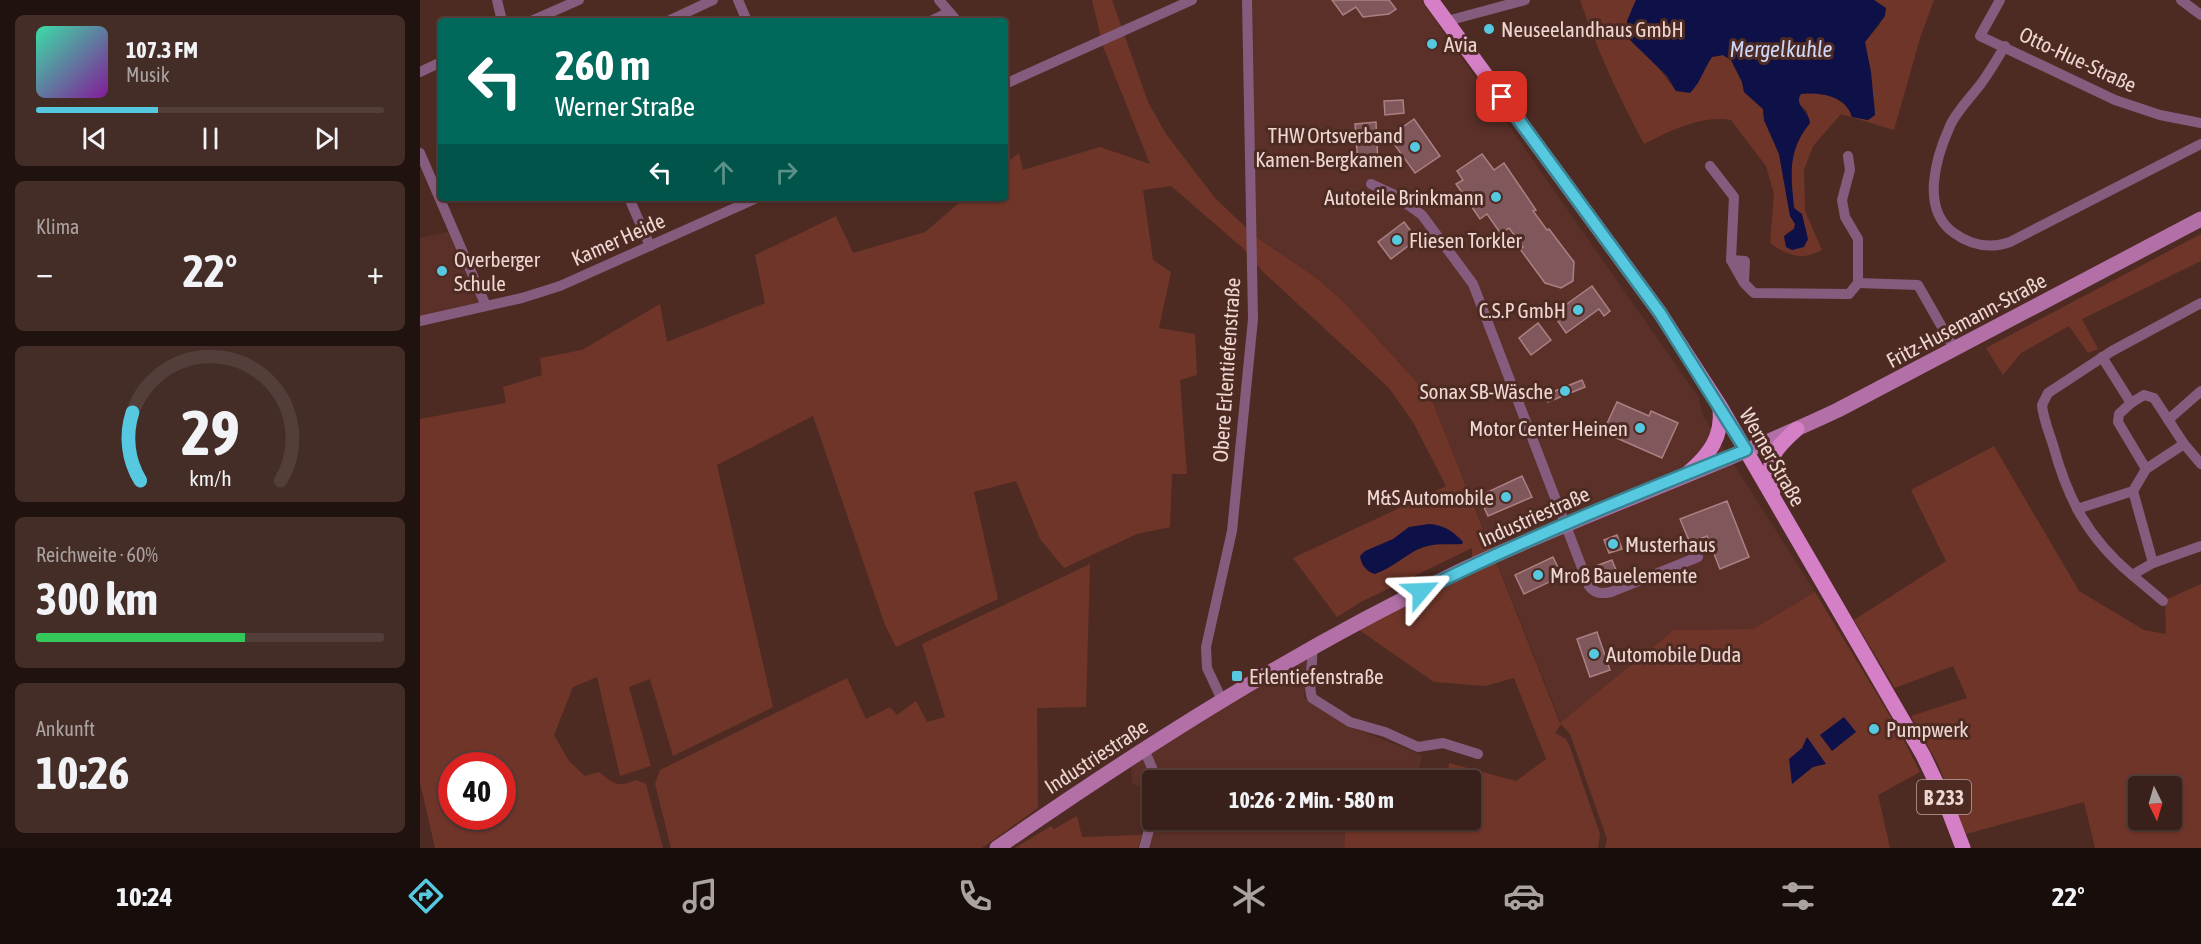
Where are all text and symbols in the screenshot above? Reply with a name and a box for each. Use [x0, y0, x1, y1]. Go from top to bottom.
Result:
place label: Neuseelandhaus GmbH [1501, 17, 1684, 41]
street label: Otto-Hue-Straße [2016, 21, 2140, 97]
marker: Neuseelandhaus GmbH [1482, 22, 1496, 36]
place label: Avia [1444, 32, 1478, 56]
water label: Mergelkuhle [1730, 36, 1832, 62]
text: 107.3 FM [126, 37, 198, 63]
marker: Avia [1425, 37, 1439, 51]
text: 260 m [555, 41, 650, 89]
icon: left [456, 42, 534, 120]
text: Musik [126, 63, 170, 86]
pin [1476, 71, 1527, 122]
icon: arrive [1485, 80, 1518, 113]
text: Werner Straße [555, 91, 695, 122]
icon: previous [78, 122, 111, 155]
icon: pause [194, 122, 227, 155]
icon: next [310, 122, 343, 155]
place label: THW Ortsverband Kamen-Bergkamen [1255, 123, 1403, 171]
marker: THW Ortsverband Kamen-Bergkamen [1408, 140, 1422, 154]
icon: left [644, 156, 677, 189]
icon: ahead [707, 156, 740, 189]
icon: right [770, 156, 803, 189]
place label: Autoteile Brinkmann [1324, 185, 1484, 209]
marker: Autoteile Brinkmann [1489, 190, 1503, 204]
street label: Kamer Heide [568, 208, 668, 270]
text: Klima [36, 215, 79, 238]
place label: Fliesen Torkler [1409, 228, 1523, 252]
marker: Fliesen Torkler [1390, 233, 1404, 247]
text: 22° [183, 245, 237, 297]
place label: Overberger Schule [454, 247, 541, 295]
text: − [36, 253, 53, 291]
text: + [367, 253, 384, 291]
marker: Overberger Schule [435, 264, 449, 278]
street label: Fritz-Husemann-Straße [1882, 268, 2050, 372]
street label: Obere Erlentiefenstraße [1208, 277, 1244, 463]
place label: C.S.P GmbH [1479, 298, 1566, 322]
marker: C.S.P GmbH [1571, 303, 1585, 317]
place label: Sonax SB-Wäsche [1420, 379, 1553, 403]
marker: Sonax SB-Wäsche [1558, 384, 1572, 398]
text: 29 [181, 397, 239, 468]
street label: Werner Straße [1735, 404, 1811, 510]
place label: Motor Center Heinen [1469, 416, 1628, 440]
marker: Motor Center Heinen [1633, 421, 1647, 435]
text: km/h [189, 466, 231, 491]
street label: Industriestraße [1475, 481, 1593, 551]
place label: M&S Automobile [1367, 485, 1494, 509]
marker: M&S Automobile [1499, 490, 1513, 504]
place label: Musterhaus [1625, 532, 1716, 556]
marker: Musterhaus [1606, 537, 1620, 551]
text: Reichweite · 60% [36, 543, 158, 566]
position arrow [1389, 559, 1453, 623]
place label: Mroß Bauelemente [1550, 563, 1697, 587]
marker: Mroß Bauelemente [1531, 568, 1545, 582]
text: 300 km [36, 573, 158, 625]
place label: Automobile Duda [1606, 642, 1741, 666]
marker: Automobile Duda [1587, 647, 1601, 661]
place label: Erlentiefenstraße [1249, 664, 1384, 688]
marker: Erlentiefenstraße [1230, 669, 1244, 683]
street label: Industriestraße [1040, 714, 1152, 798]
text: Ankunft [36, 717, 95, 740]
place label: Pumpwerk [1886, 717, 1969, 741]
marker: Pumpwerk [1867, 722, 1881, 736]
text: 10:26 [36, 747, 130, 799]
speed limit sign: 40 [438, 752, 516, 830]
north arrow [2128, 776, 2182, 830]
map controls [2128, 776, 2182, 830]
road number: B 233 [1917, 780, 1971, 814]
text: 10:26 · 2 Min. · 580 m [1229, 787, 1394, 813]
icon: directions [405, 875, 447, 917]
icon: music [679, 875, 721, 917]
icon: phone [954, 875, 996, 917]
icon: climate [1228, 875, 1270, 917]
icon: car [1503, 875, 1545, 917]
icon: filters [1777, 875, 1819, 917]
text: 10:24 [116, 881, 172, 912]
text: 22° [2052, 881, 2085, 912]

